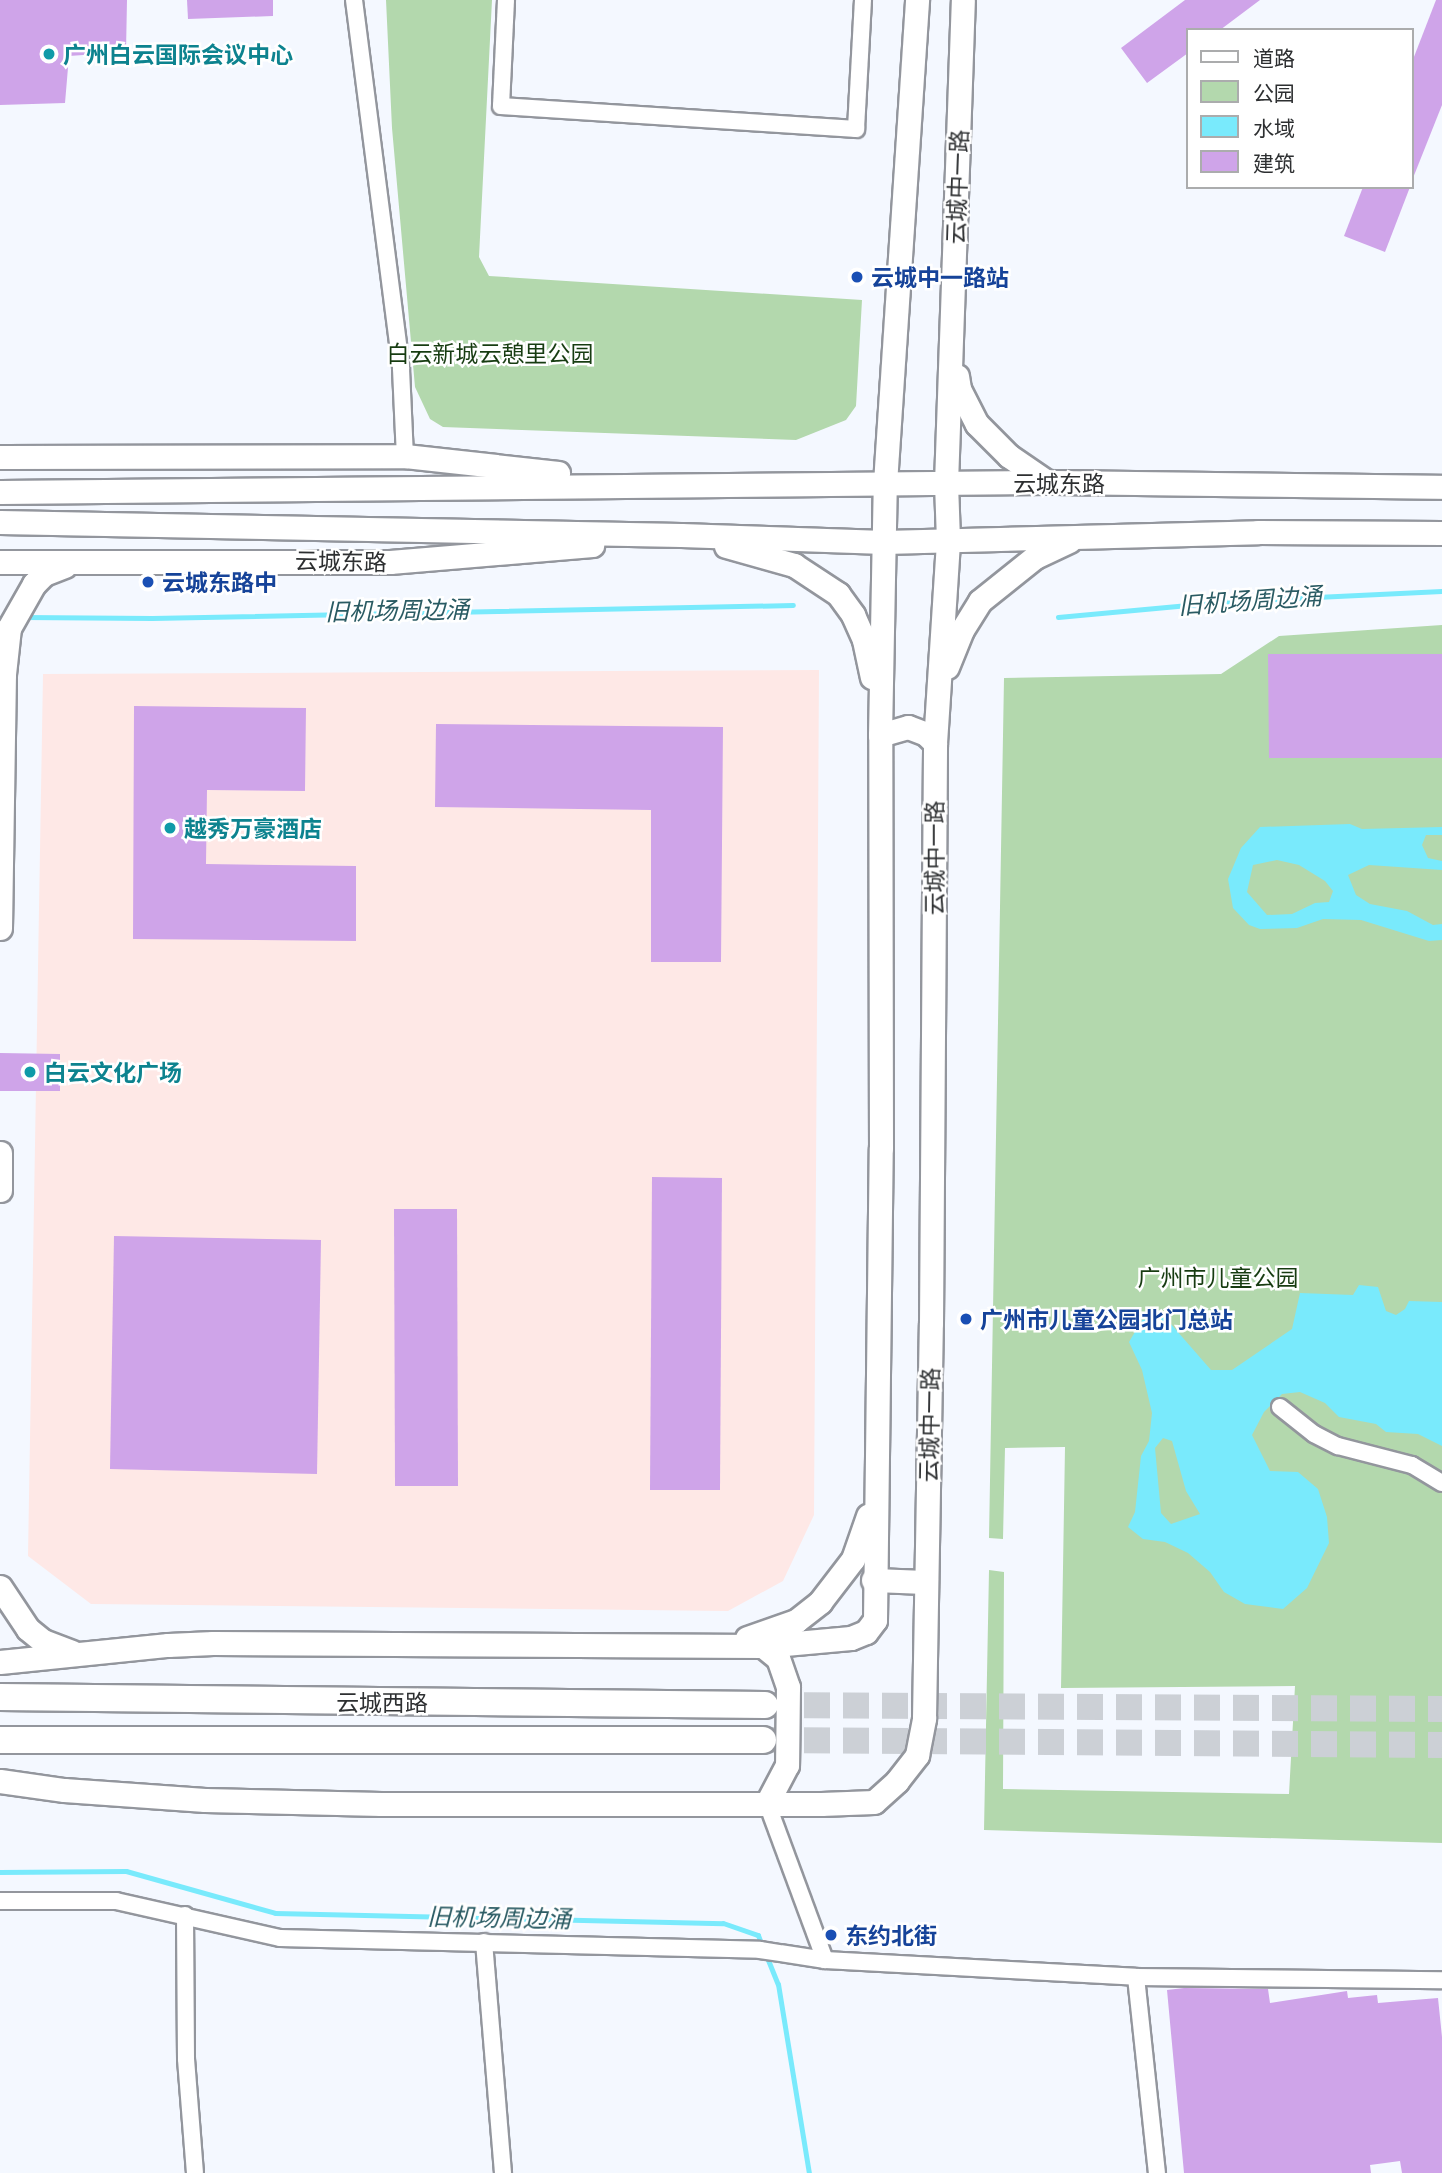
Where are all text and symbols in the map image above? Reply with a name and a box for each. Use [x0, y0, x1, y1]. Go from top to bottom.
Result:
legend [1186, 28, 1414, 189]
place label: 广州白云国际会议中心 [63, 40, 293, 68]
text: 道路 [1253, 44, 1295, 72]
marker: 广州白云国际会议中心 [41, 46, 57, 62]
text: 公园 [1253, 79, 1295, 107]
text: 水域 [1253, 114, 1295, 142]
street label: 云城中一路 [941, 129, 973, 245]
text: 建筑 [1253, 149, 1295, 177]
place label: 云城中一路站 [871, 263, 1009, 291]
marker: 云城中一路站 [849, 269, 865, 285]
park label: 白云新城云憩里公园 [387, 339, 593, 367]
street label: 云城东路 [1013, 469, 1105, 497]
street label: 云城东路 [295, 546, 387, 576]
place label: 云城东路中 [162, 568, 277, 596]
marker: 云城东路中 [140, 574, 156, 590]
water label: 旧机场周边涌 [1177, 582, 1323, 620]
water label: 旧机场周边涌 [325, 595, 469, 627]
street label: 云城中一路 [920, 801, 948, 915]
place label: 越秀万豪酒店 [184, 814, 322, 842]
marker: 越秀万豪酒店 [162, 820, 178, 836]
place label: 白云文化广场 [44, 1058, 182, 1086]
marker: 白云文化广场 [22, 1064, 38, 1080]
park label: 广州市儿童公园 [1138, 1263, 1298, 1291]
place label: 广州市儿童公园北门总站 [980, 1305, 1233, 1333]
marker: 广州市儿童公园北门总站 [958, 1311, 974, 1327]
street label: 云城中一路 [914, 1367, 944, 1483]
street label: 云城西路 [336, 1688, 428, 1716]
water label: 旧机场周边涌 [427, 1902, 571, 1934]
place label: 东约北街 [845, 1921, 937, 1949]
marker: 东约北街 [823, 1927, 839, 1943]

